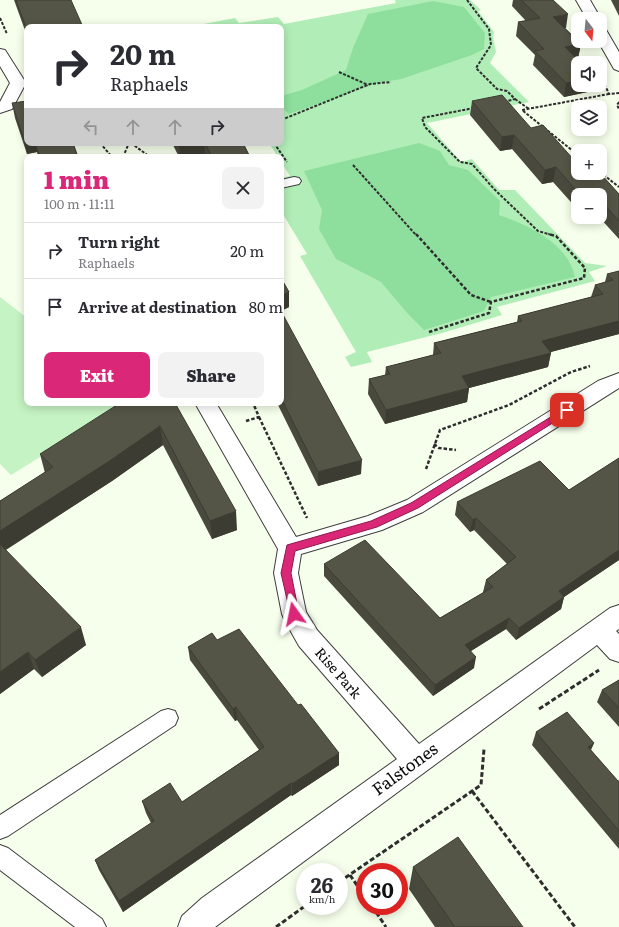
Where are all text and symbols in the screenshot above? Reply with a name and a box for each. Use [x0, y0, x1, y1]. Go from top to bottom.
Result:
north arrow [571, 12, 607, 48]
map controls [571, 12, 607, 224]
text: 20 m [110, 32, 176, 74]
icon: right [44, 40, 96, 92]
button: sound [571, 56, 607, 92]
text: Raphaels [110, 70, 188, 97]
button: layers [571, 100, 607, 136]
icon: left [80, 116, 102, 138]
icon: ahead [122, 116, 144, 138]
icon: ahead [164, 116, 186, 138]
icon: right [206, 116, 228, 138]
button: + [571, 144, 607, 180]
text: 1 min [44, 161, 109, 196]
button: close [222, 167, 264, 209]
button: − [571, 188, 607, 224]
text: 100 m · 11:11 [44, 194, 115, 213]
text: Turn right [78, 230, 160, 253]
text: 20 m [230, 239, 264, 262]
icon: right [44, 240, 66, 262]
text: Raphaels [78, 253, 134, 272]
text: Arrive at destination [78, 295, 237, 318]
text: 80 m [249, 295, 283, 318]
icon: arrive [44, 296, 66, 318]
button: Exit [44, 352, 150, 398]
button: Share [158, 352, 264, 398]
pin [550, 393, 584, 427]
icon: arrive [556, 399, 578, 421]
position arrow [273, 593, 315, 635]
street label: Rise Park [311, 642, 367, 703]
street label: Falstones [366, 735, 443, 800]
speed limit sign: 30 [356, 863, 408, 915]
text: 26 [311, 869, 333, 899]
text: km/h [309, 891, 335, 906]

